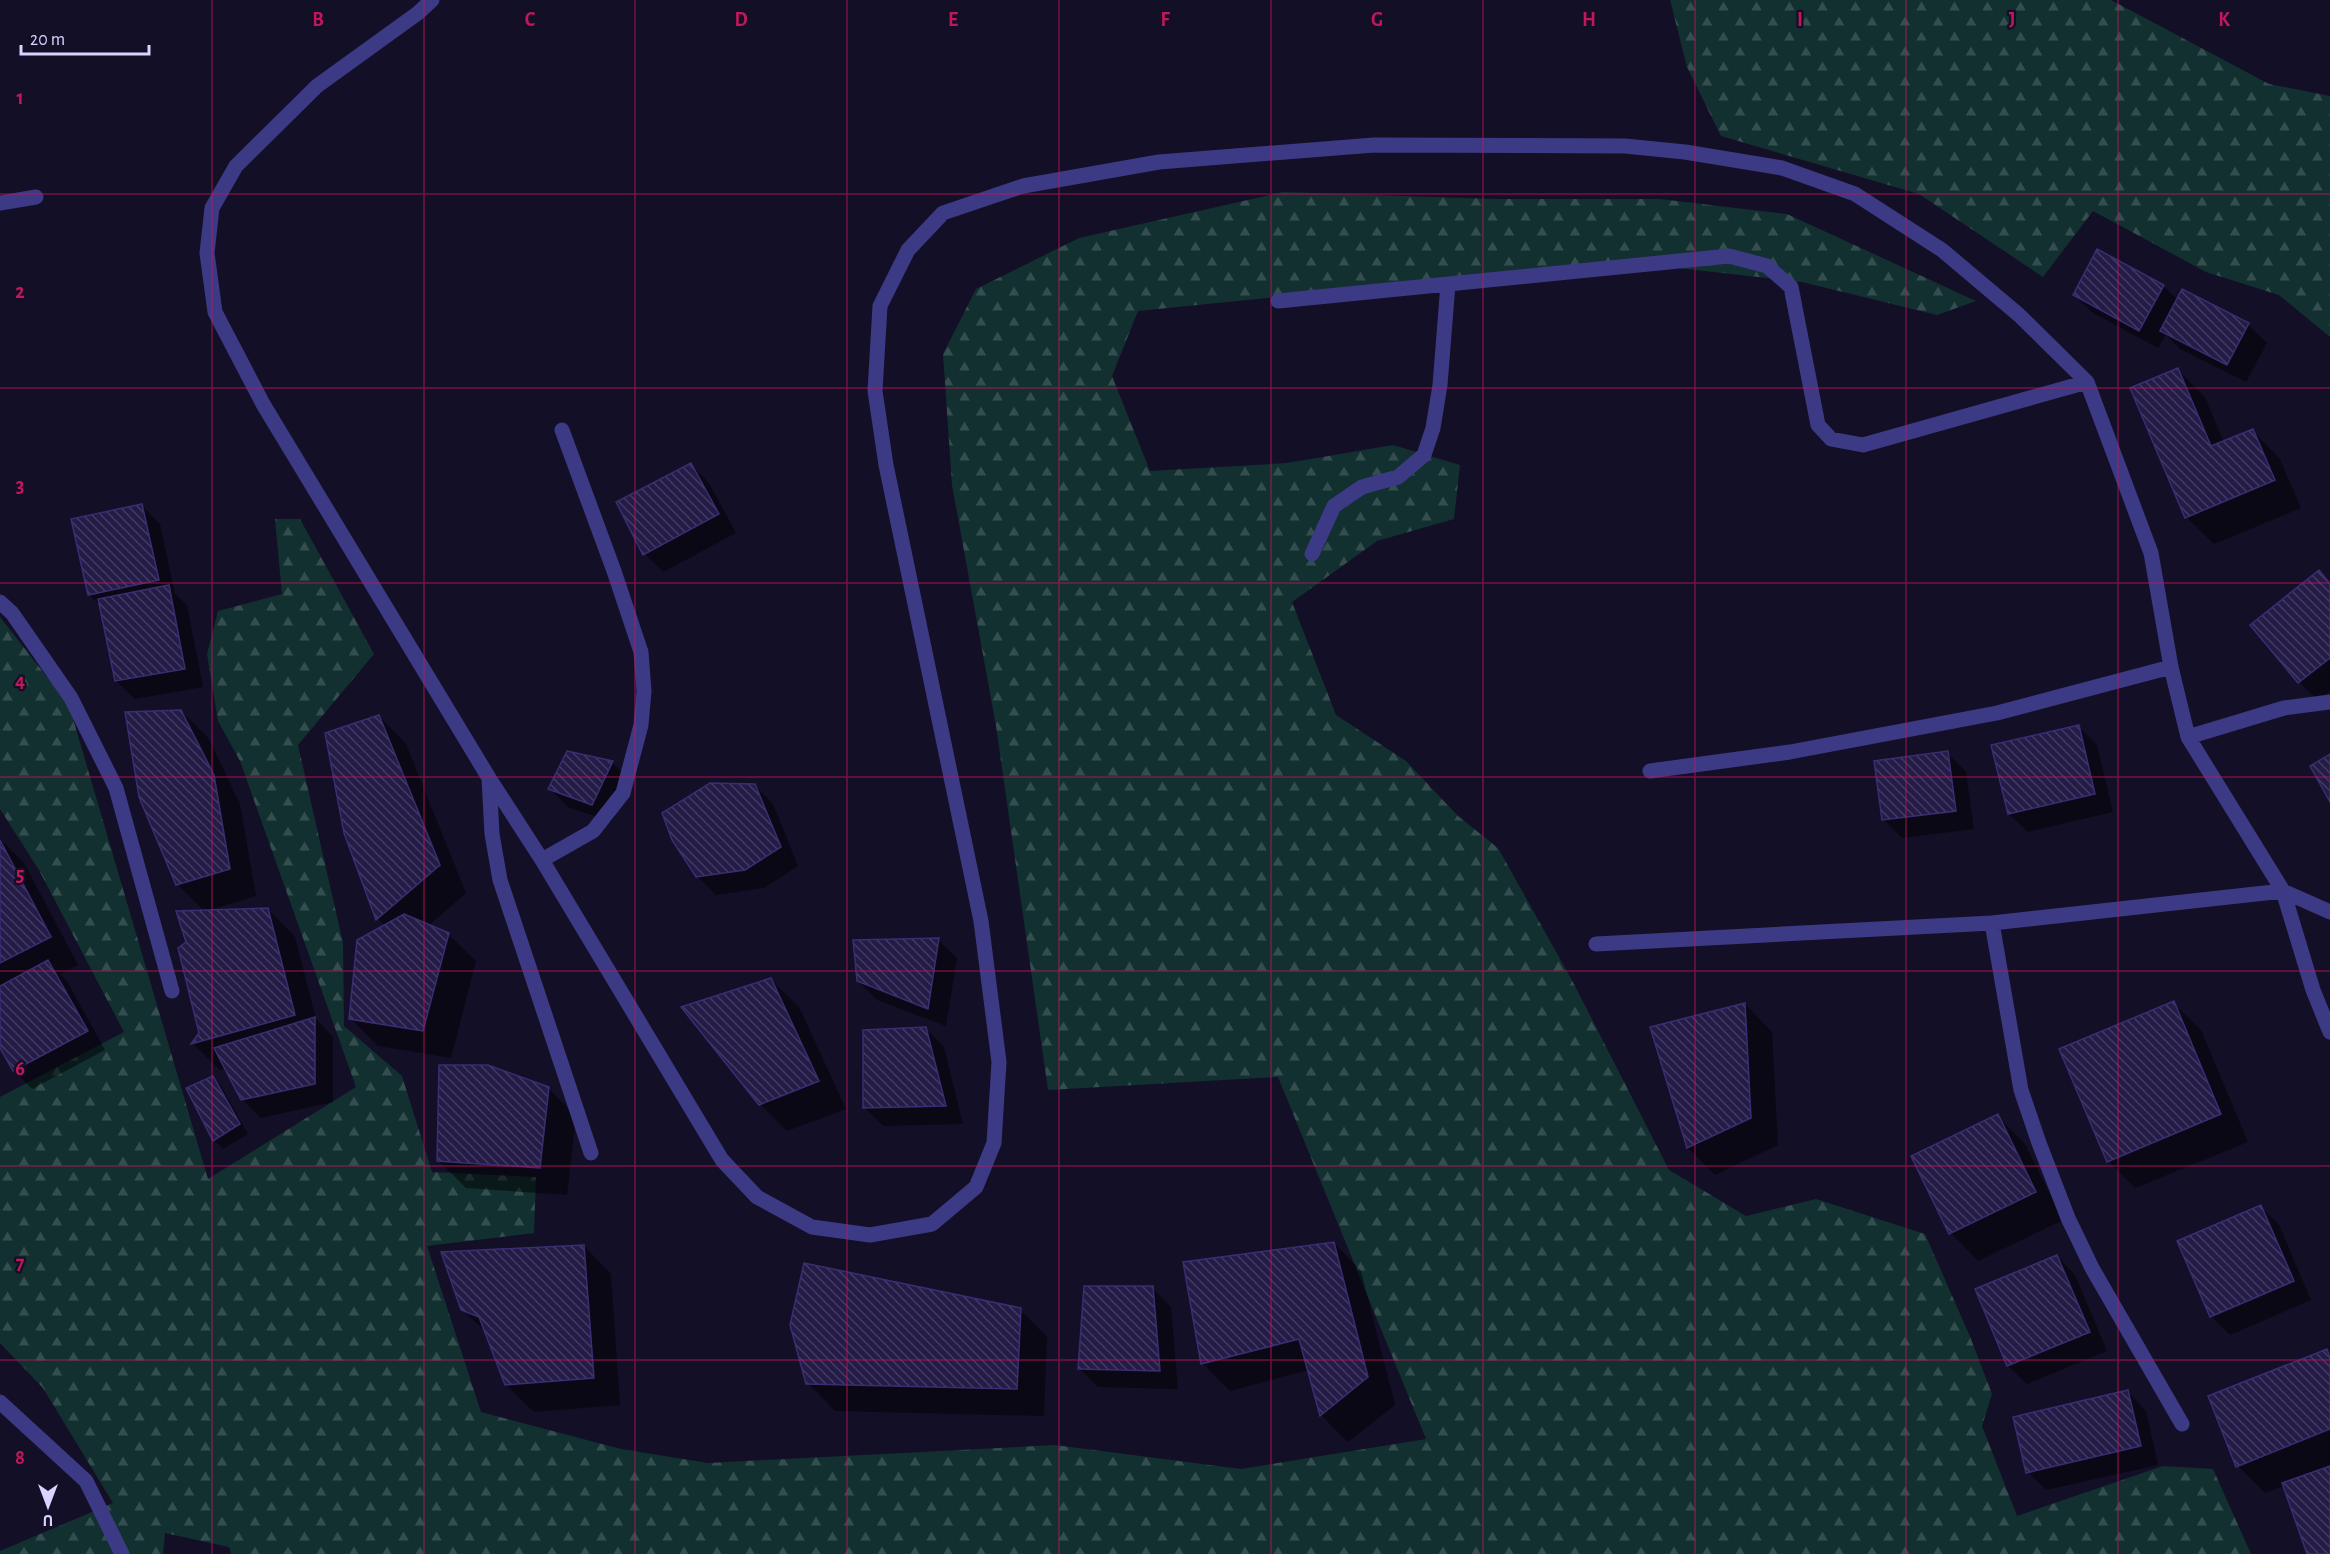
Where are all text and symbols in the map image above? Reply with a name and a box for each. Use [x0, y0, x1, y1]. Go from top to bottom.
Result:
text: B [312, 10, 324, 30]
text: C [525, 10, 536, 30]
text: D [734, 10, 748, 30]
text: E [948, 10, 958, 30]
text: F [1160, 10, 1170, 30]
text: G [1371, 10, 1383, 30]
text: H [1582, 10, 1596, 30]
text: I [1797, 10, 1803, 30]
text: J [2009, 10, 2015, 30]
text: K [2218, 10, 2230, 30]
scale bar [21, 18, 148, 56]
text: 20 m [30, 31, 65, 49]
text: 1 [16, 88, 24, 108]
text: 2 [15, 282, 25, 302]
text: 3 [16, 476, 24, 496]
text: 4 [15, 671, 25, 691]
text: 5 [16, 865, 24, 885]
text: 6 [15, 1059, 25, 1079]
text: 7 [16, 1253, 25, 1273]
text: 8 [15, 1448, 25, 1468]
north arrow [18, 1476, 78, 1536]
text: U [43, 1512, 53, 1528]

